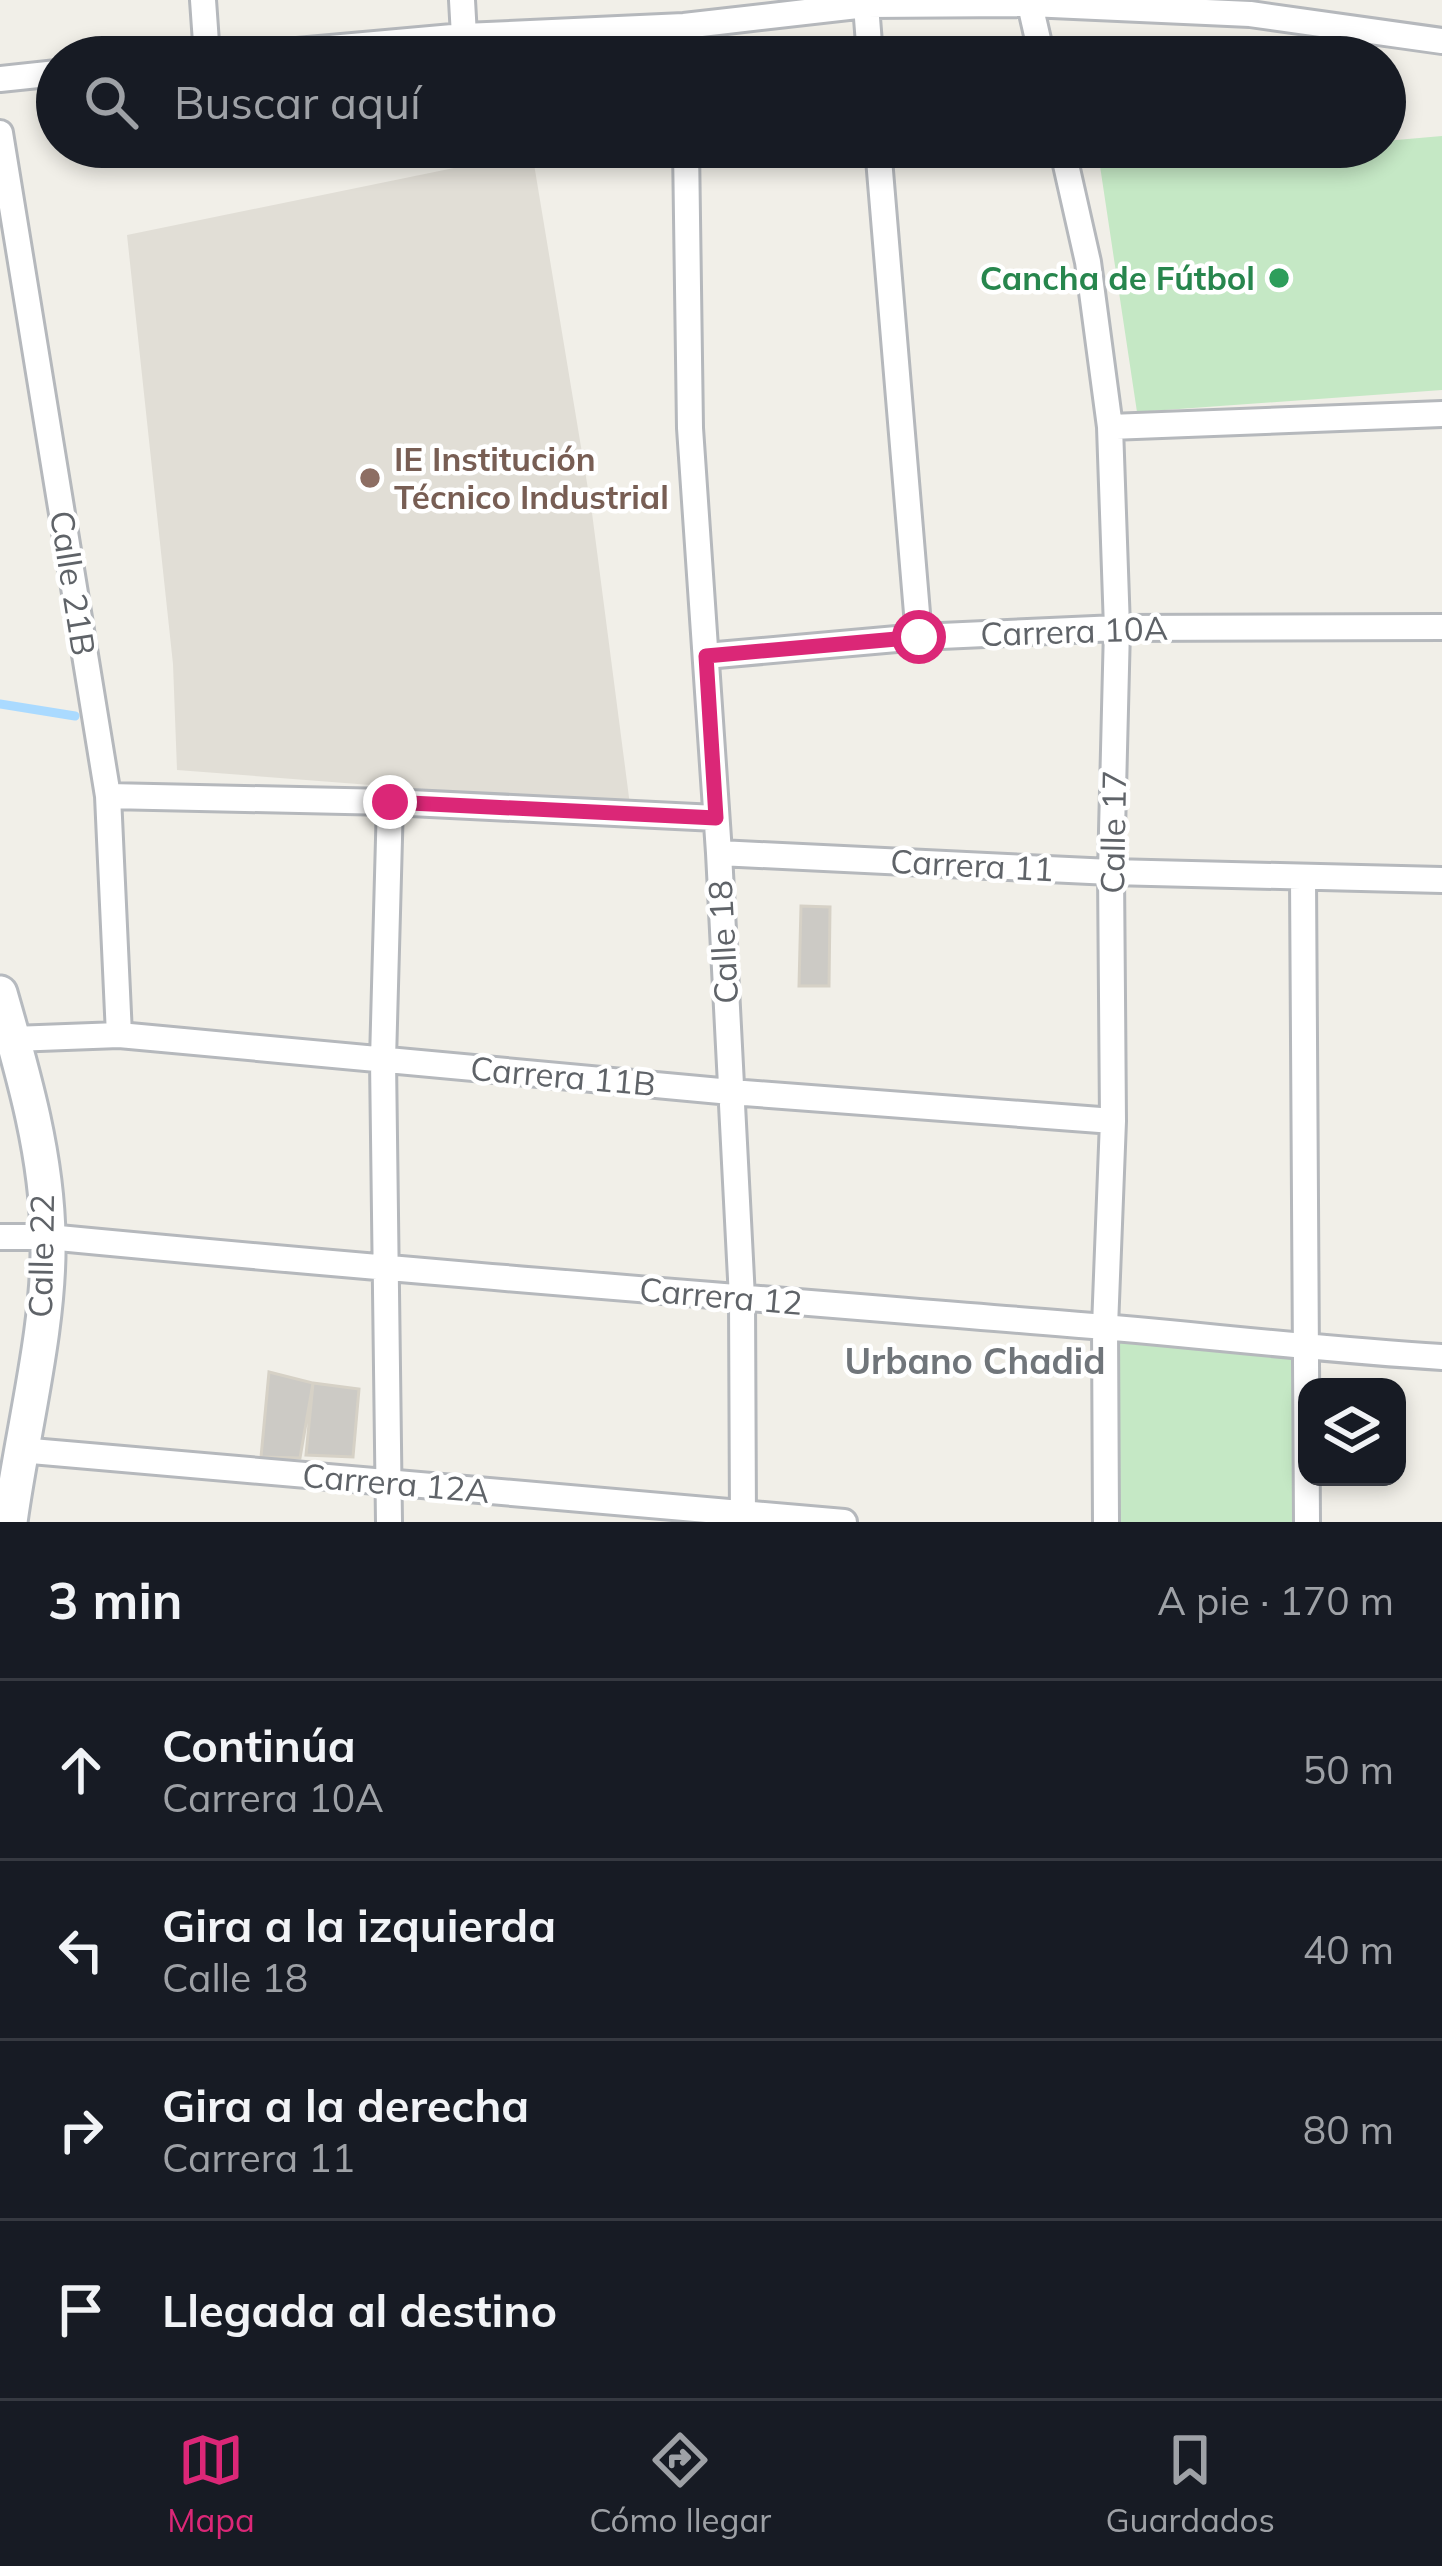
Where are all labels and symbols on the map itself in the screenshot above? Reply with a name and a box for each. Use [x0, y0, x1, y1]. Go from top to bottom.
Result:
place label: Cancha de Fútbol [980, 257, 1255, 298]
marker: Cancha de Fútbol [1266, 265, 1292, 291]
place label: IE Institución Técnico Industrial [394, 438, 669, 517]
marker: IE Institución Técnico Industrial [357, 465, 383, 491]
street label: Calle 21B [42, 508, 105, 658]
street label: Carrera 10A [980, 607, 1168, 654]
route start [892, 610, 946, 664]
street label: Calle 17 [1091, 770, 1134, 894]
route end [363, 775, 417, 829]
street label: Carrera 11 [889, 840, 1055, 889]
street label: Calle 18 [699, 879, 746, 1005]
street label: Carrera 11B [469, 1047, 657, 1104]
street label: Calle 22 [19, 1194, 62, 1318]
street label: Carrera 12 [638, 1268, 804, 1323]
district label: Urbano Chadid [844, 1338, 1106, 1383]
street label: Carrera 12A [301, 1454, 491, 1511]

